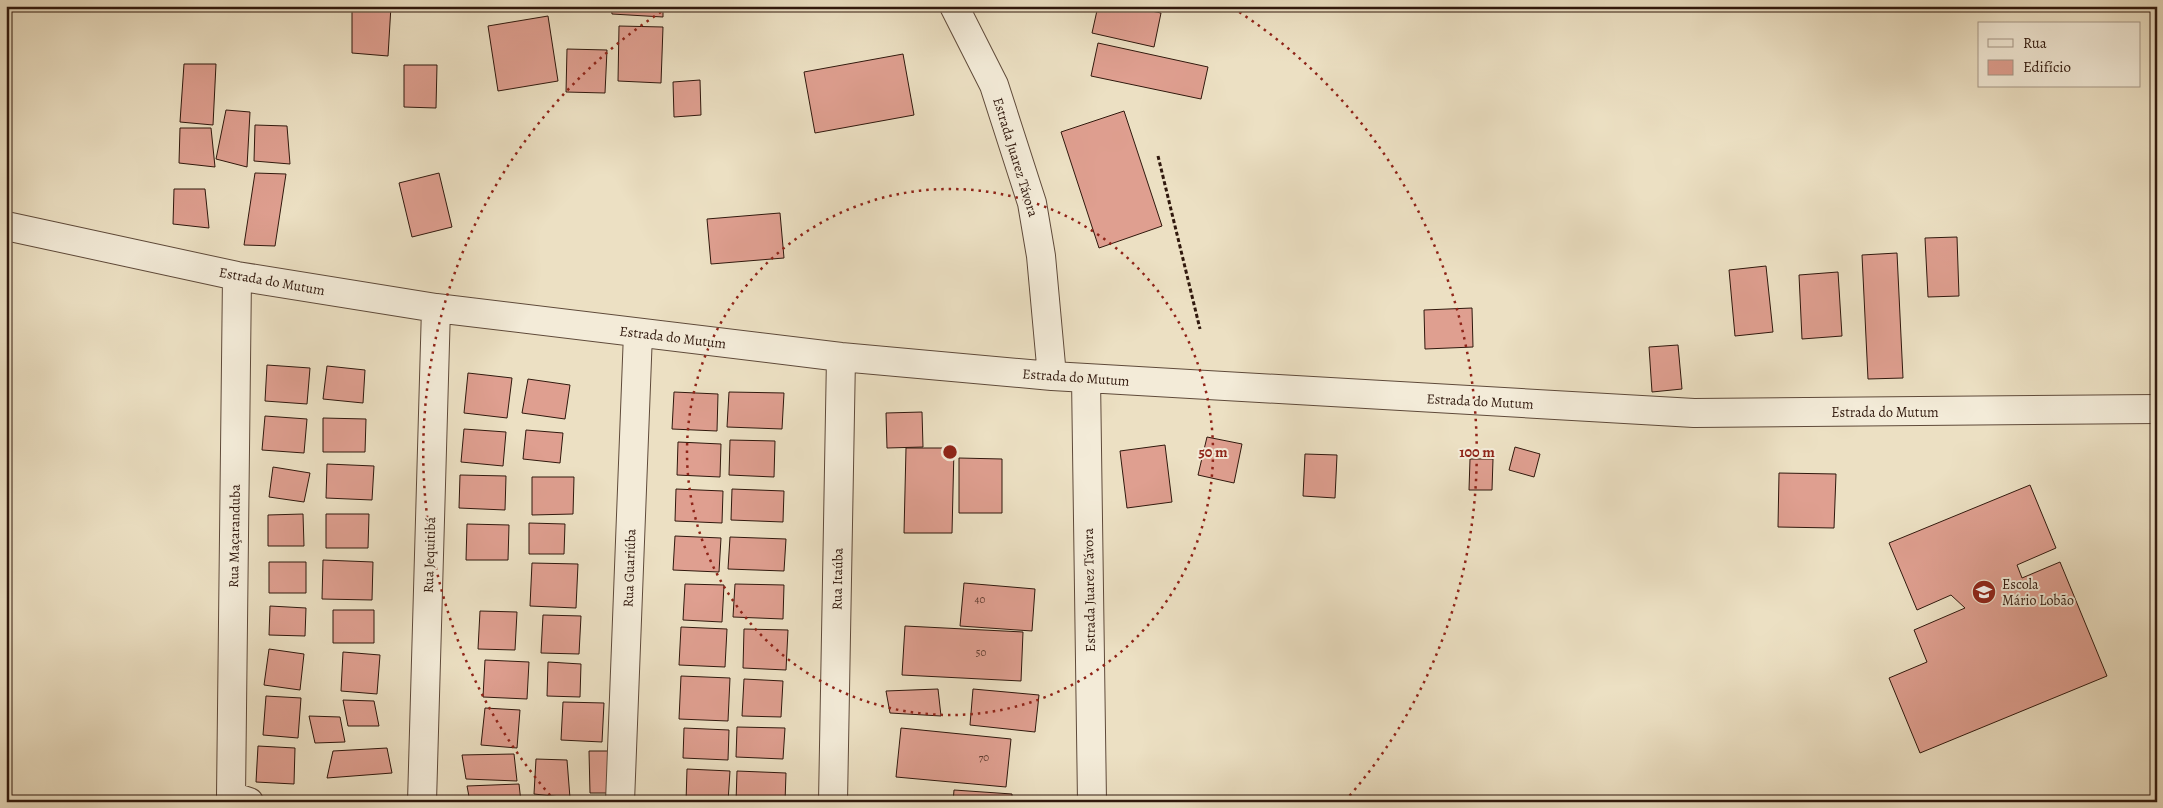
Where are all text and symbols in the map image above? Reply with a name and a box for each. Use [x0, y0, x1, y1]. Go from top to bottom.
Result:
legend [1978, 22, 2140, 88]
text: Rua [2023, 33, 2047, 53]
text: Edifício [2023, 57, 2071, 77]
street label: Estrada Juarez Távora [988, 95, 1043, 220]
street label: Estrada do Mutum [217, 263, 327, 300]
street label: Estrada do Mutum [619, 322, 728, 354]
street label: Estrada do Mutum [1022, 364, 1131, 391]
street label: Estrada do Mutum [1426, 389, 1534, 414]
street label: Estrada do Mutum [1831, 403, 1939, 422]
text: 50 m [1198, 442, 1228, 462]
text: 100 m [1459, 442, 1495, 462]
centre of rings [941, 443, 959, 461]
street label: Rua Maçaranduba [224, 484, 245, 588]
street label: Rua Jequitibá [419, 516, 440, 593]
street label: Estrada Juarez Távora [1079, 527, 1100, 652]
street label: Rua Guariúba [619, 528, 640, 608]
street label: Rua Itaúba [827, 547, 848, 610]
place label: Escola Mário Lobão [2002, 575, 2074, 610]
school or university icon: Escola Mário Lobão [1971, 579, 1997, 605]
house number: 40 [975, 592, 986, 607]
house number: 50 [976, 645, 986, 660]
house number: 70 [979, 750, 989, 765]

